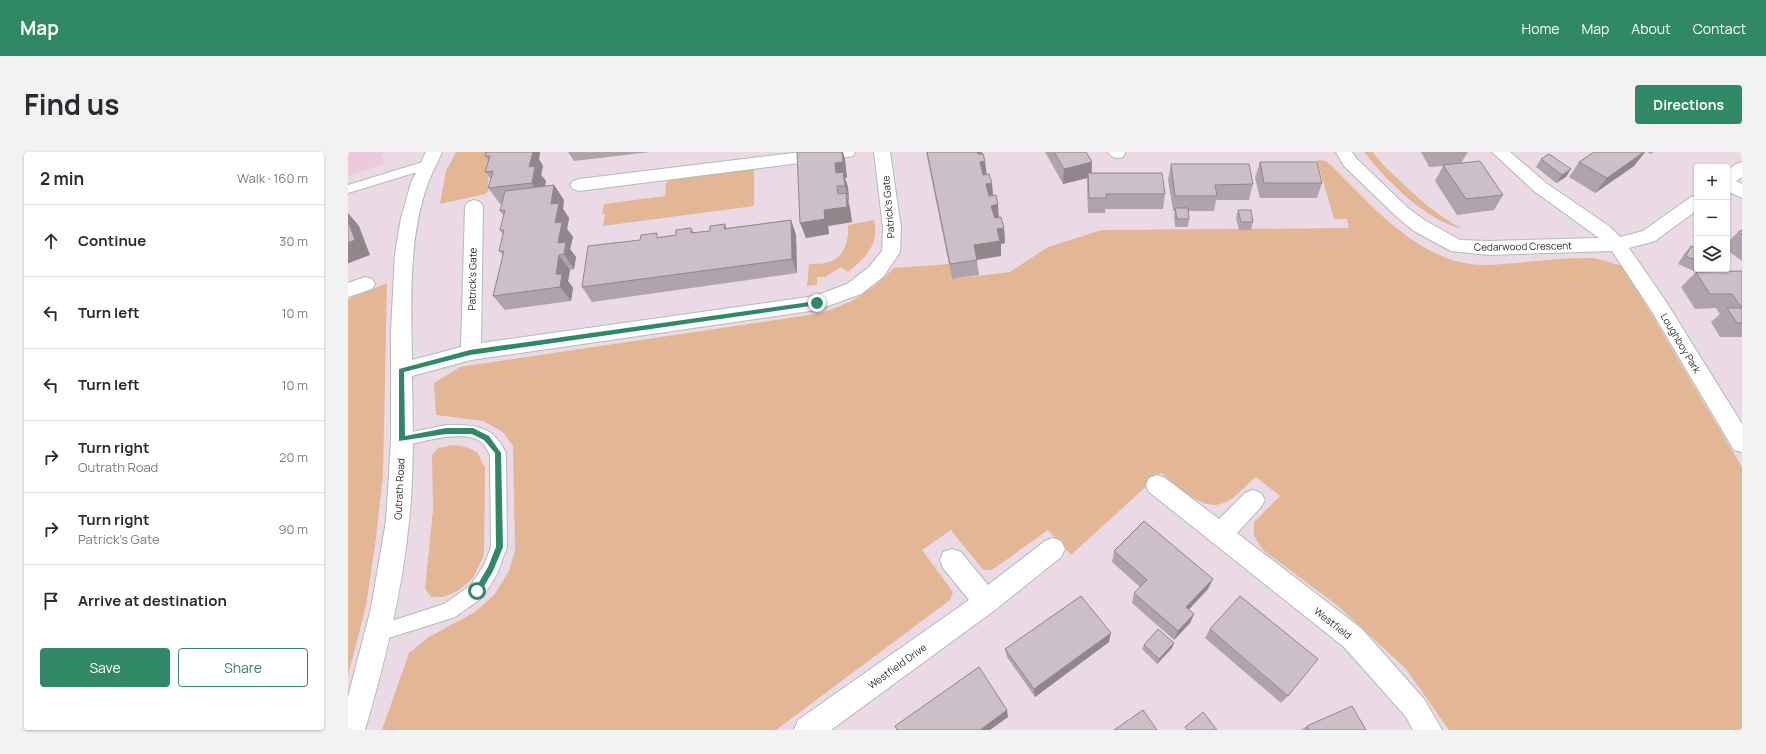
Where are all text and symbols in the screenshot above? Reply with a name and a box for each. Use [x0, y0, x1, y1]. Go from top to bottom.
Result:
text: Map [20, 15, 59, 41]
text: Home [1522, 19, 1559, 38]
text: Map [1581, 19, 1609, 38]
text: About [1631, 19, 1671, 38]
text: Contact [1693, 19, 1746, 38]
text: Find us [24, 85, 119, 123]
button: Directions [1635, 85, 1742, 124]
map controls [1694, 164, 1730, 272]
button: + [1694, 164, 1730, 200]
text: 2 min [40, 167, 84, 190]
text: Walk · 160 m [237, 169, 308, 187]
street label: Patrick's Gate [878, 175, 898, 239]
button: − [1694, 200, 1730, 236]
icon: ahead [40, 230, 62, 252]
text: Continue [78, 230, 146, 251]
text: 30 m [279, 232, 308, 250]
button: layers [1694, 236, 1730, 272]
street label: Cedarwood Crescent [1474, 238, 1572, 254]
street label: Patrick's Gate [464, 247, 480, 310]
route end [808, 294, 826, 312]
icon: left [40, 302, 62, 324]
text: Turn left [78, 302, 140, 323]
text: 10 m [281, 304, 308, 322]
street label: Loughboy Park [1658, 310, 1705, 376]
icon: left [40, 374, 62, 396]
text: Turn left [78, 374, 140, 395]
text: 10 m [281, 376, 308, 394]
text: Turn right [78, 437, 149, 458]
icon: right [40, 446, 62, 468]
text: 20 m [279, 448, 308, 466]
text: Outrath Road [78, 458, 158, 476]
street label: Outrath Road [390, 458, 408, 520]
text: Turn right [78, 509, 149, 530]
icon: right [40, 518, 62, 540]
text: 90 m [278, 520, 308, 538]
text: Patrick's Gate [78, 530, 160, 548]
route start [468, 582, 486, 600]
icon: arrive [40, 590, 62, 612]
text: Arrive at destination [78, 590, 227, 611]
street label: Westfield [1311, 604, 1355, 642]
street label: Westfield Drive [865, 640, 929, 692]
button: Save [40, 648, 170, 687]
button: Share [178, 648, 308, 687]

